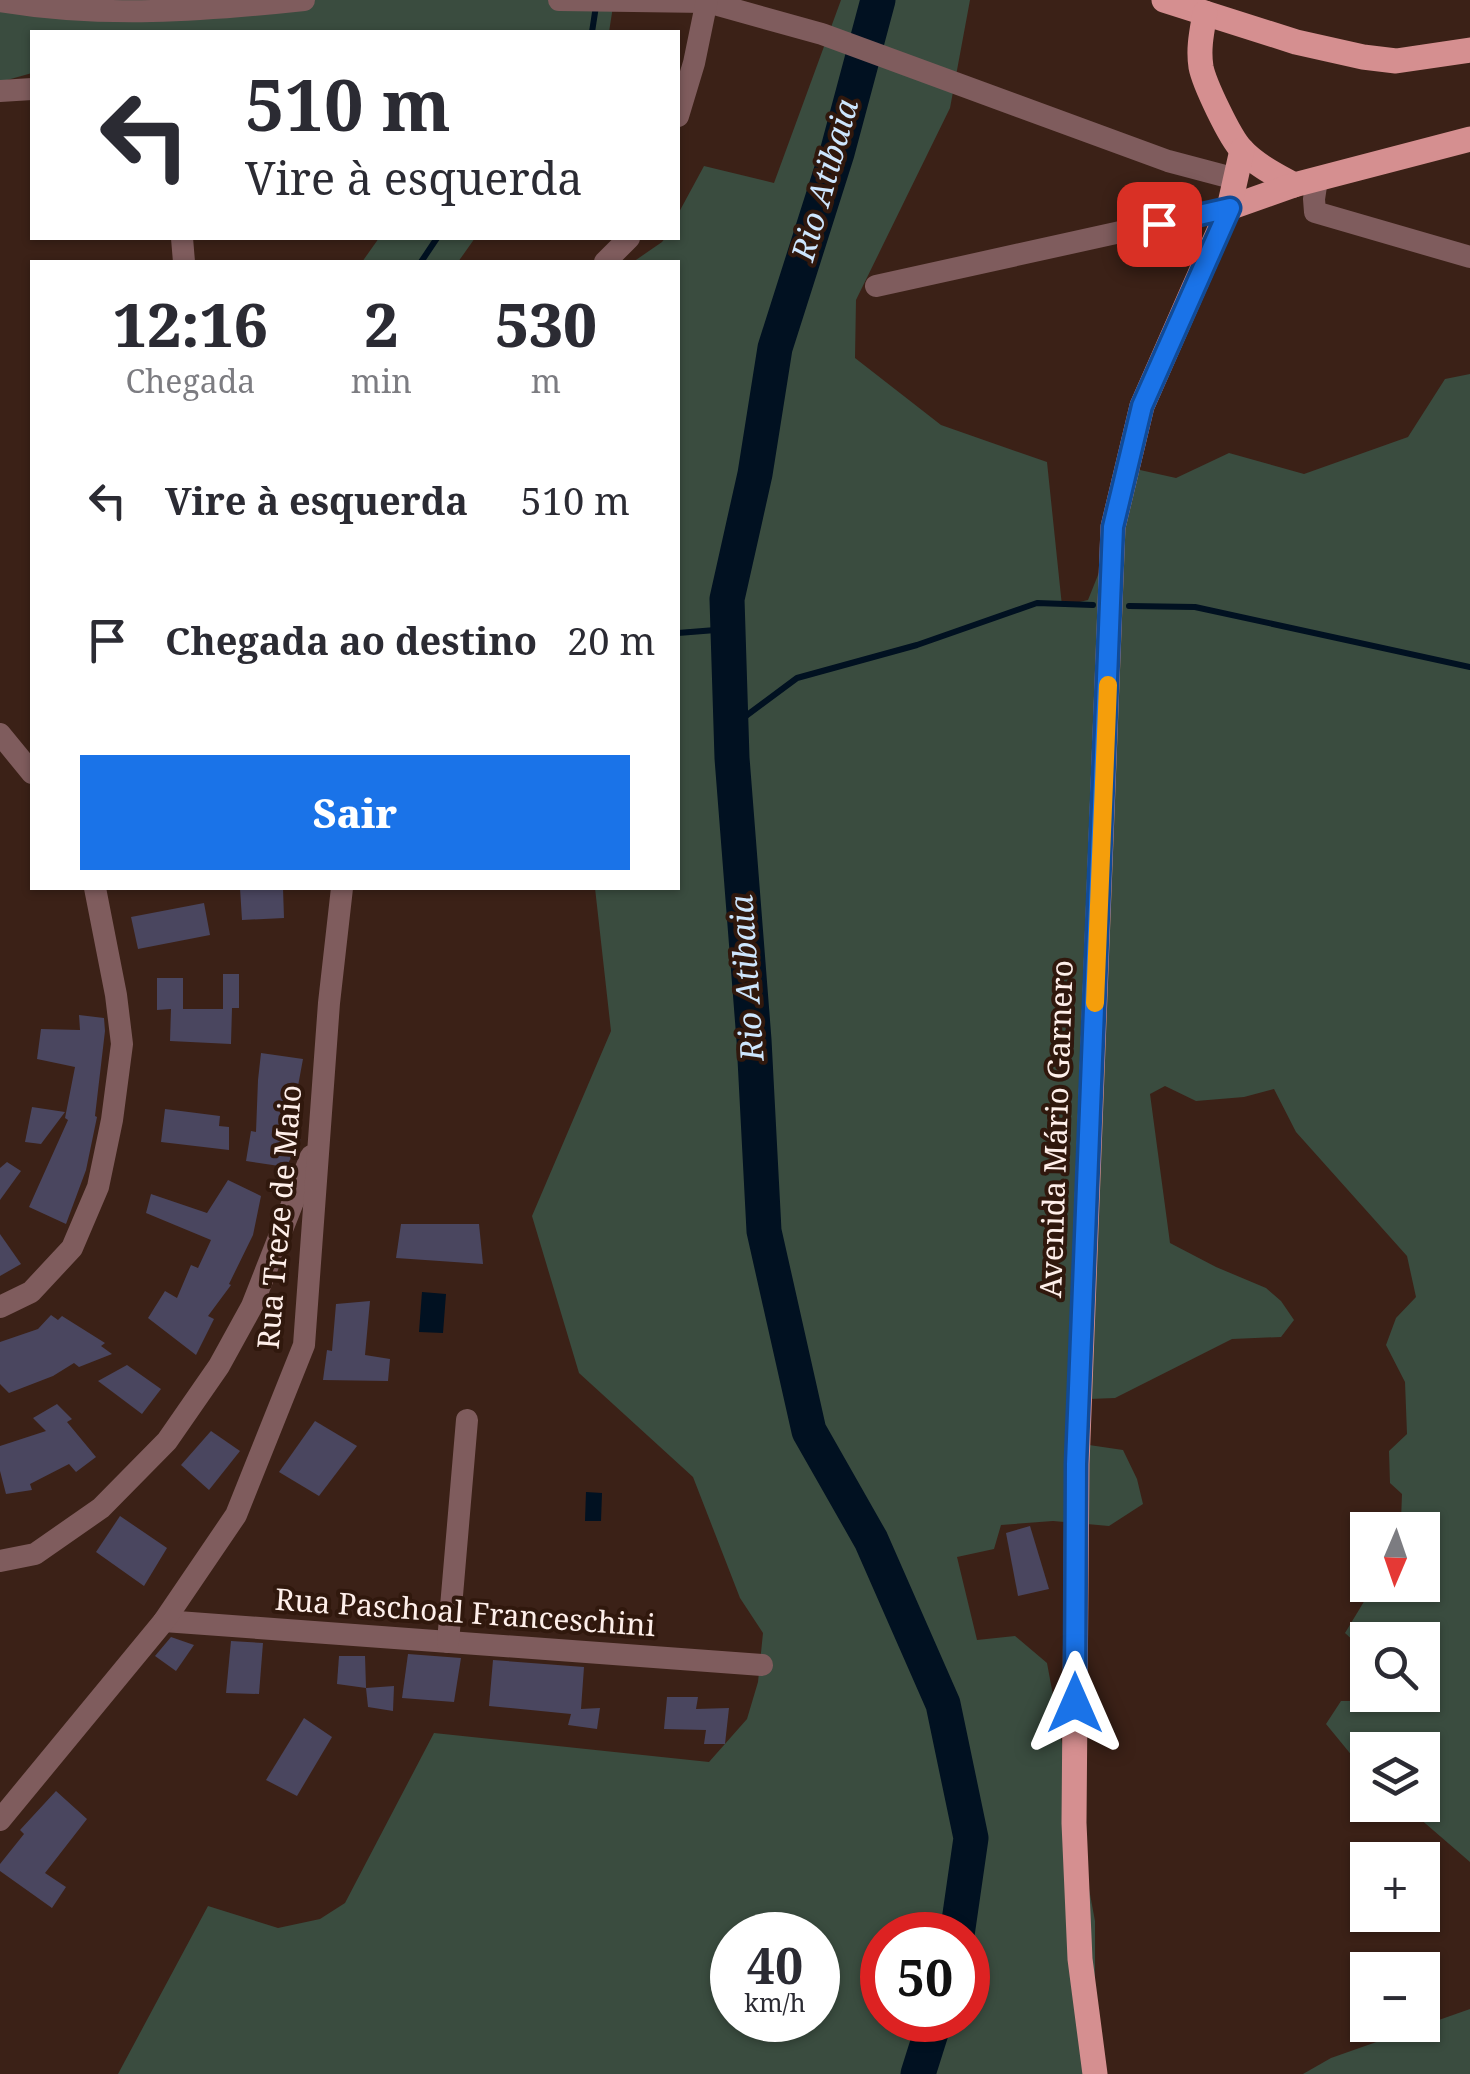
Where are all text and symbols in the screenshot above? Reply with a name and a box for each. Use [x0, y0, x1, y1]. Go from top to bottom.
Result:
text: 510 m [245, 56, 451, 152]
icon: left [80, 70, 210, 200]
water label: Rio Atibaia [780, 93, 867, 266]
text: Vire à esquerda [245, 147, 583, 208]
pin [1117, 182, 1202, 267]
icon: arrive [1132, 197, 1187, 252]
text: 12:16 [113, 283, 268, 365]
text: 2 [364, 283, 398, 365]
text: 530 [495, 283, 597, 365]
text: Chegada [125, 359, 255, 402]
text: min [351, 359, 412, 402]
text: m [531, 359, 561, 402]
icon: left [80, 473, 135, 528]
text: Vire à esquerda [165, 474, 468, 526]
text: 510 m [520, 474, 630, 526]
icon: arrive [80, 613, 135, 668]
text: Chegada ao destino [165, 614, 537, 666]
text: 20 m [567, 614, 655, 666]
button: Sair [80, 755, 630, 870]
water label: Rio Atibaia [718, 893, 773, 1064]
street label: Avenida Mário Garnero [1029, 959, 1082, 1299]
street label: Rua Treze de Maio [247, 1083, 310, 1351]
north arrow [1350, 1512, 1440, 1602]
map controls [1350, 1512, 1440, 2042]
street label: Rua Paschoal Franceschini [274, 1578, 657, 1645]
button: search [1350, 1622, 1440, 1712]
position arrow [1023, 1651, 1127, 1755]
button: layers [1350, 1732, 1440, 1822]
button: + [1350, 1842, 1440, 1932]
speed limit sign: 50 [860, 1912, 990, 2042]
text: 40 [747, 1931, 803, 1999]
button: − [1350, 1952, 1440, 2042]
text: km/h [744, 1985, 806, 2019]

